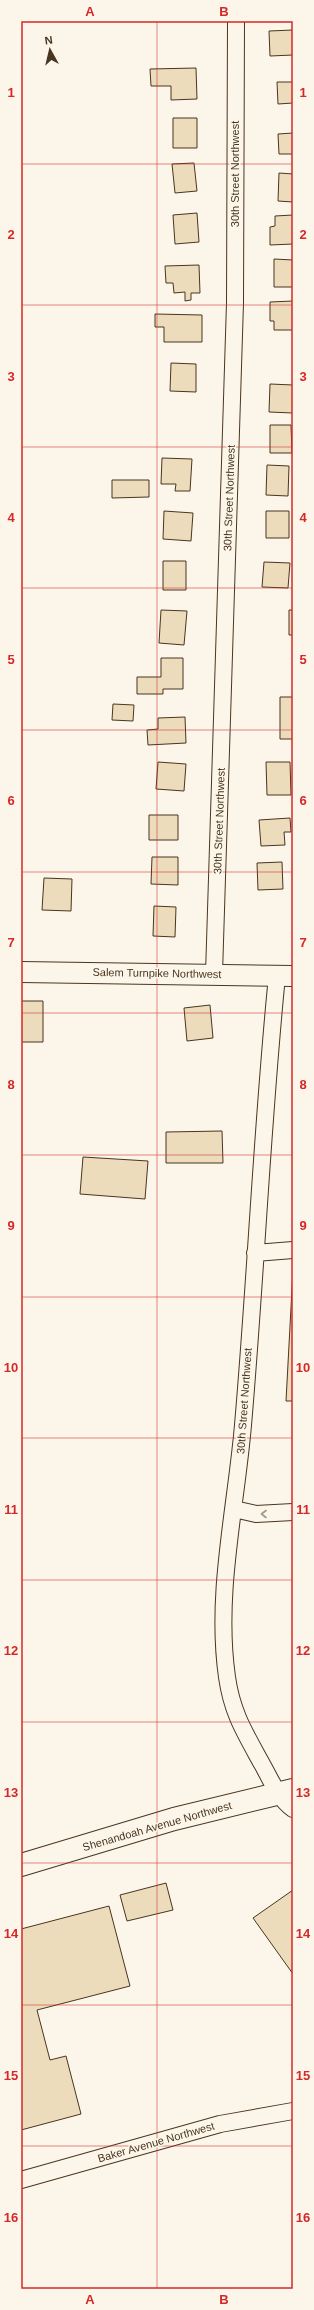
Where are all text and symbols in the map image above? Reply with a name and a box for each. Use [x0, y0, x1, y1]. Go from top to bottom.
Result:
text: A [85, 4, 95, 19]
text: B [219, 4, 229, 19]
north arrow [30, 30, 70, 70]
text: N [44, 34, 53, 47]
text: 1 [7, 85, 15, 100]
text: 1 [299, 85, 307, 100]
street label: 30th Street Northwest [229, 121, 241, 227]
text: 2 [7, 227, 15, 242]
text: 2 [299, 227, 307, 242]
text: 3 [7, 369, 15, 384]
text: 3 [299, 369, 307, 384]
street label: 30th Street Northwest [221, 445, 237, 551]
text: 4 [7, 510, 15, 525]
text: 4 [299, 510, 307, 525]
text: 5 [7, 652, 15, 667]
text: 5 [299, 652, 307, 667]
street label: 30th Street Northwest [211, 768, 227, 874]
text: 6 [7, 793, 15, 808]
text: 6 [299, 793, 307, 808]
text: 7 [7, 935, 15, 950]
text: 7 [299, 935, 307, 950]
street label: Salem Turnpike Northwest [92, 966, 222, 980]
text: 8 [7, 1077, 15, 1092]
text: 8 [299, 1077, 307, 1092]
text: 9 [7, 1218, 15, 1233]
text: 9 [299, 1218, 307, 1233]
street label: 30th Street Northwest [234, 1348, 254, 1454]
text: 10 [4, 1360, 18, 1375]
text: 10 [296, 1360, 310, 1375]
text: 11 [4, 1502, 18, 1517]
text: 11 [296, 1502, 310, 1517]
one-way arrow [261, 1510, 267, 1518]
text: 12 [4, 1643, 18, 1658]
text: 12 [296, 1643, 310, 1658]
text: 13 [4, 1785, 18, 1800]
text: 13 [296, 1785, 310, 1800]
street label: Shenandoah Avenue Northwest [81, 1799, 233, 1853]
text: 14 [4, 1926, 19, 1941]
text: 14 [296, 1926, 311, 1941]
text: 15 [4, 2068, 18, 2083]
text: 15 [296, 2068, 310, 2083]
street label: Baker Avenue Northwest [96, 2120, 216, 2164]
text: 16 [4, 2210, 18, 2225]
text: 16 [296, 2210, 310, 2225]
text: A [85, 2292, 95, 2307]
text: B [219, 2292, 229, 2307]

